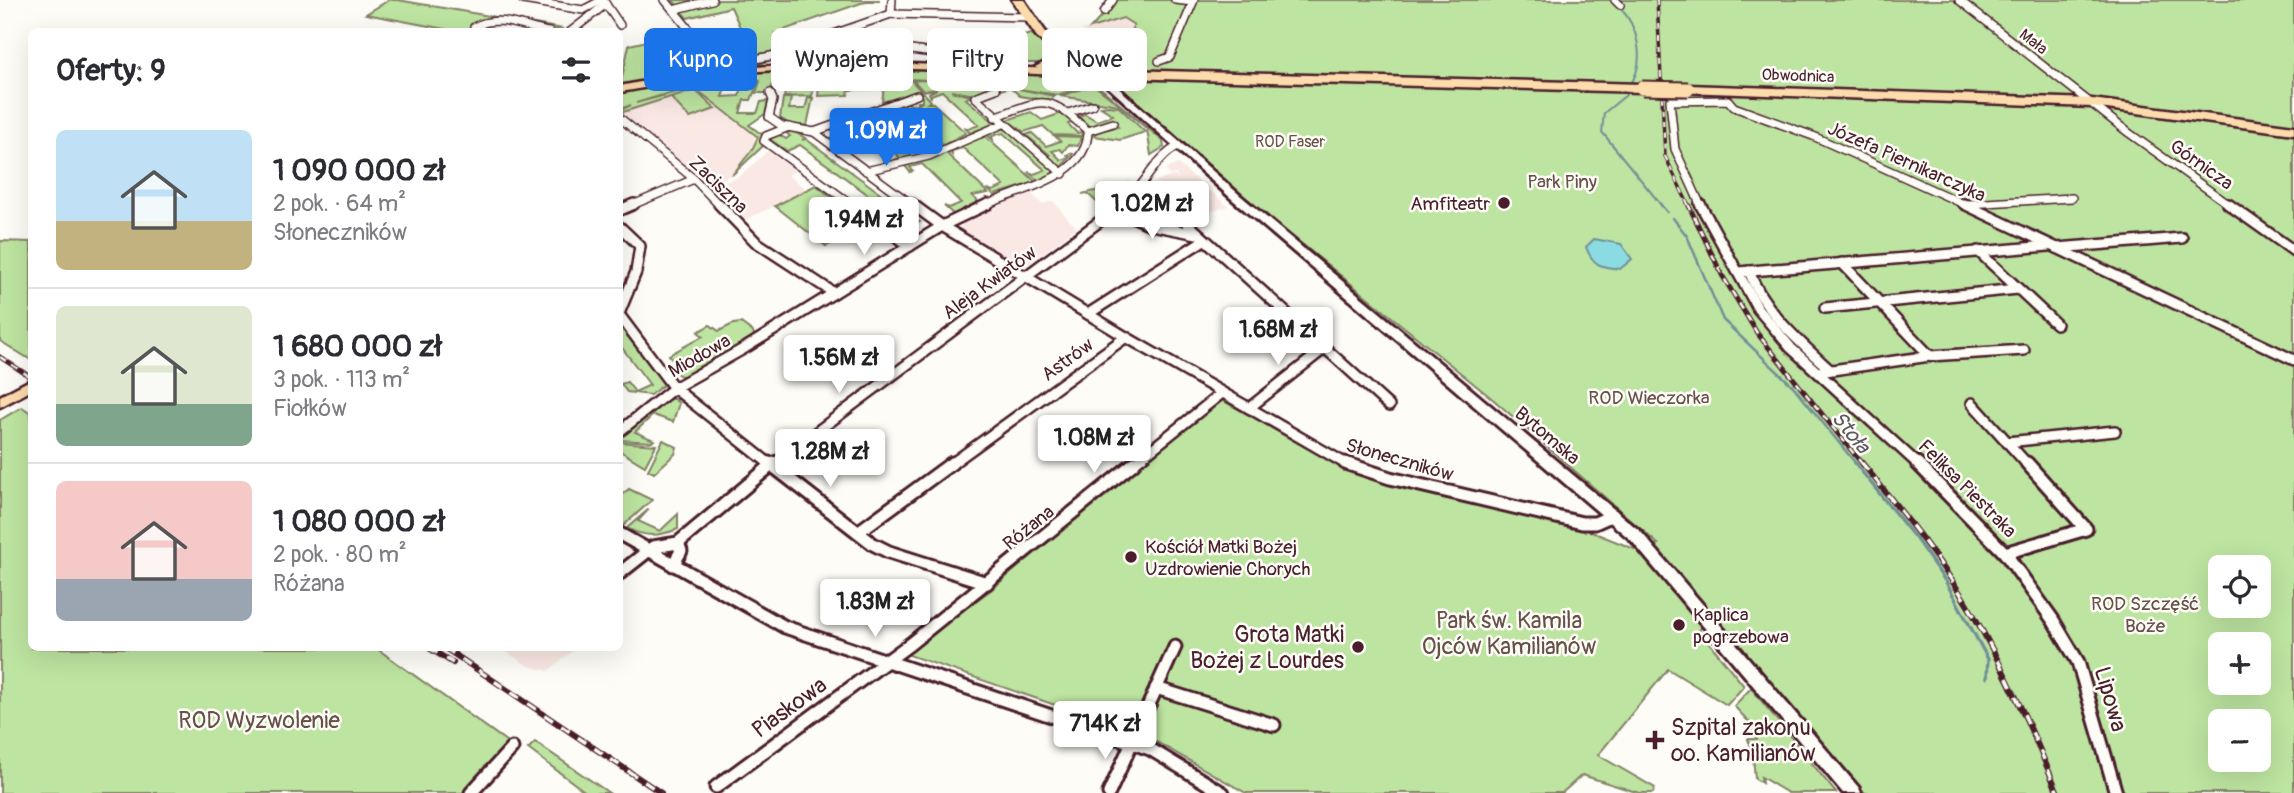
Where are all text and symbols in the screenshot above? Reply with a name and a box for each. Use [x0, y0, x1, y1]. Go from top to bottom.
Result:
street label: Mała [2015, 25, 2052, 59]
chip: Kupno [644, 28, 757, 91]
chip: Wynajem [771, 28, 913, 91]
chip: Filtry [927, 28, 1028, 91]
chip: Nowe [1042, 28, 1147, 91]
icon: filters [557, 51, 595, 89]
text: Oferty: 9 [56, 52, 166, 89]
street label: Obwodnica [1761, 65, 1835, 87]
pin: 1.09M zł [814, 108, 958, 168]
text: 1.09M zł [846, 116, 926, 145]
street label: Józefa Piernikarczyka [1824, 116, 1990, 208]
park label: ROD Faser [1255, 132, 1325, 152]
street label: Górnicza [2165, 134, 2238, 195]
street label: Zaciszna [684, 151, 753, 219]
text: 1 090 000 zł [273, 152, 445, 189]
icon: home [112, 158, 196, 242]
park label: Park Piny [1527, 170, 1597, 194]
pin: 1.02M zł [1080, 182, 1224, 241]
text: 2 pok. · 64 m² [273, 189, 406, 218]
text: 1.02M zł [1111, 189, 1193, 218]
place label: Amfiteatr [1410, 192, 1490, 216]
marker: Amfiteatr [1496, 195, 1512, 211]
pin: 1.94M zł [792, 198, 936, 257]
text: 1.94M zł [825, 205, 903, 234]
text: Słoneczników [273, 218, 407, 247]
street label: Aleja Kwiatów [938, 241, 1041, 325]
pin: 1.68M zł [1206, 308, 1350, 367]
text: 1.68M zł [1239, 315, 1317, 344]
text: 1 680 000 zł [273, 328, 442, 365]
street label: Miodowa [664, 328, 735, 383]
street label: Astrów [1037, 333, 1098, 387]
icon: home [112, 334, 196, 418]
pin: 1.56M zł [767, 336, 911, 395]
text: 1.56M zł [799, 343, 879, 372]
text: 3 pok. · 113 m² [273, 365, 410, 394]
park label: ROD Wieczorka [1588, 386, 1710, 410]
text: Fiołków [273, 394, 347, 423]
street label: Bytomska [1510, 401, 1585, 470]
water label: Stoła [1825, 406, 1877, 460]
pin: 1.08M zł [1022, 416, 1166, 475]
text: 1.08M zł [1054, 423, 1134, 452]
pin: 1.28M zł [758, 430, 902, 489]
street label: Słoneczników [1343, 433, 1456, 487]
street label: Feliksa Piestraka [1913, 435, 2022, 543]
text: 1.28M zł [791, 437, 869, 466]
street label: Różana [998, 500, 1059, 556]
text: 1 080 000 zł [273, 503, 445, 540]
icon: home [112, 509, 196, 593]
place label: Kościół Matki Bożej Uzdrowienie Chorych [1145, 535, 1310, 581]
text: 2 pok. · 80 m² [273, 540, 407, 569]
marker: Kościół Matki Bożej Uzdrowienie Chorych [1123, 549, 1139, 565]
map controls [2208, 555, 2271, 772]
button: locate [2208, 555, 2271, 618]
text: Różana [273, 569, 345, 598]
pin: 1.83M zł [803, 580, 947, 639]
text: 1.83M zł [836, 587, 914, 616]
park label: ROD Szczęść Boże [2091, 592, 2199, 638]
place label: Kaplica pogrzebowa [1693, 603, 1789, 649]
park label: Park św. Kamila Ojców Kamilianów [1422, 606, 1597, 661]
marker: Kaplica pogrzebowa [1671, 617, 1687, 633]
place label: Grota Matki Bożej z Lourdes [1190, 620, 1344, 675]
button: + [2208, 632, 2271, 695]
marker: Grota Matki Bożej z Lourdes [1350, 639, 1366, 655]
street label: Lipowa [2087, 663, 2134, 735]
street label: Piaskowa [746, 670, 832, 744]
pin: 714K zł [1040, 702, 1170, 761]
park label: ROD Wyzwolenie [178, 706, 340, 735]
text: 714K zł [1069, 709, 1141, 738]
button: − [2208, 709, 2271, 772]
place label: Szpital zakonu oo. Kamilianów [1671, 713, 1816, 768]
marker: Szpital zakonu oo. Kamilianów [1645, 730, 1665, 750]

